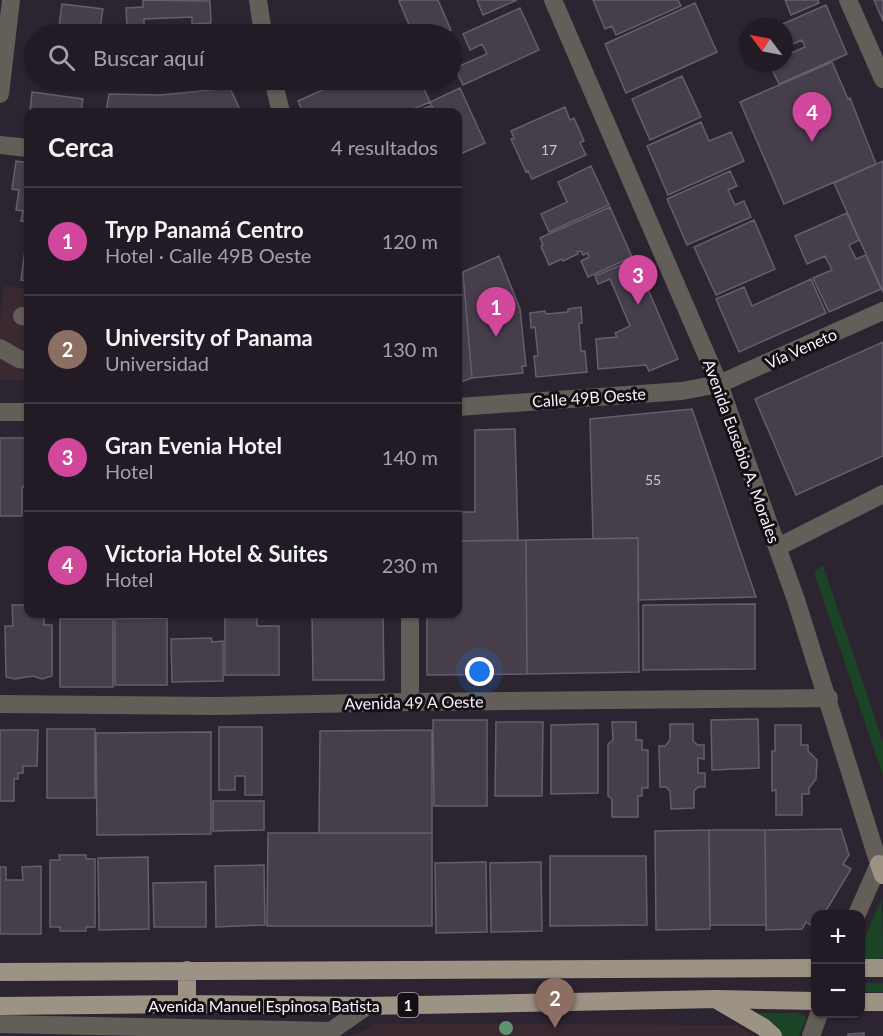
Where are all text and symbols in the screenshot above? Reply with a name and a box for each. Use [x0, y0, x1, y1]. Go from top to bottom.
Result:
north arrow [739, 18, 793, 72]
search box [24, 24, 462, 90]
icon: search [45, 41, 78, 74]
text: Buscar aquí [93, 44, 204, 71]
pin: 4 [792, 92, 832, 142]
text: Cerca [48, 131, 114, 163]
text: 4 resultados [331, 135, 438, 159]
house number: 17 [541, 141, 557, 158]
text: Tryp Panamá Centro [105, 216, 304, 243]
text: 1 [62, 229, 73, 253]
text: 120 m [382, 229, 438, 253]
text: Hotel · Calle 49B Oeste [105, 243, 311, 267]
pin: 3 [618, 256, 658, 305]
pin: 1 [476, 288, 516, 337]
text: University of Panama [105, 324, 313, 351]
street label: Vía Veneto [762, 324, 840, 372]
text: 2 [62, 337, 73, 361]
text: 130 m [382, 337, 438, 361]
text: Universidad [105, 351, 209, 375]
street label: Avenida Eusebio A. Morales [700, 356, 784, 546]
street label: Calle 49B Oeste [531, 384, 647, 410]
text: Gran Evenia Hotel [105, 432, 282, 459]
text: 3 [62, 445, 73, 469]
text: 140 m [382, 445, 438, 469]
text: Hotel [105, 459, 154, 483]
house number: 55 [645, 471, 661, 488]
text: Victoria Hotel & Suites [105, 540, 328, 567]
text: 4 [62, 553, 73, 577]
text: 230 m [382, 553, 438, 577]
text: Hotel [105, 567, 154, 591]
your location [465, 657, 494, 686]
street label: Avenida 49 A Oeste [344, 691, 484, 713]
map controls [811, 910, 865, 1018]
button: + [811, 910, 865, 964]
button: − [811, 964, 865, 1018]
pin: 2 [536, 978, 574, 1028]
road number: 1 [398, 993, 418, 1017]
street label: Avenida Manuel Espinosa Batista [148, 996, 380, 1015]

